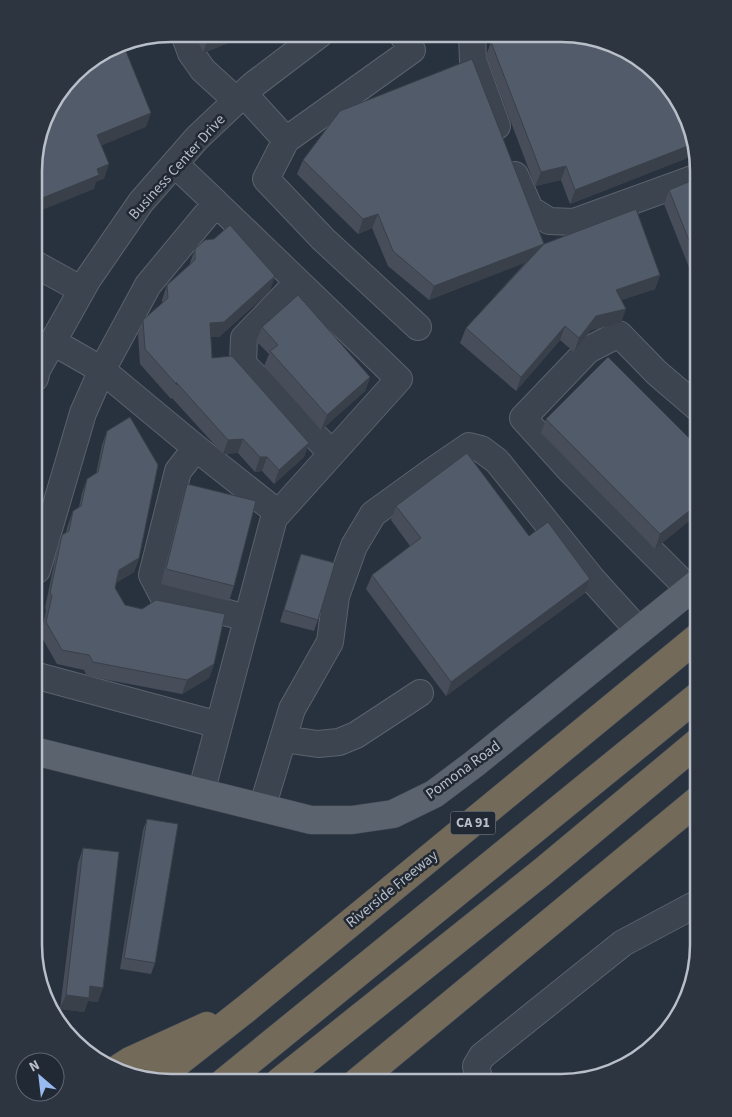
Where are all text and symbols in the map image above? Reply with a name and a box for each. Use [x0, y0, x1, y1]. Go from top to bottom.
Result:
street label: Business Center Drive [124, 110, 230, 224]
street label: Pomona Road [421, 736, 505, 804]
road number: CA 91 [450, 811, 496, 834]
street label: Riverside Freeway [342, 845, 442, 933]
north arrow [15, 1052, 65, 1102]
text: N [26, 1055, 43, 1077]

